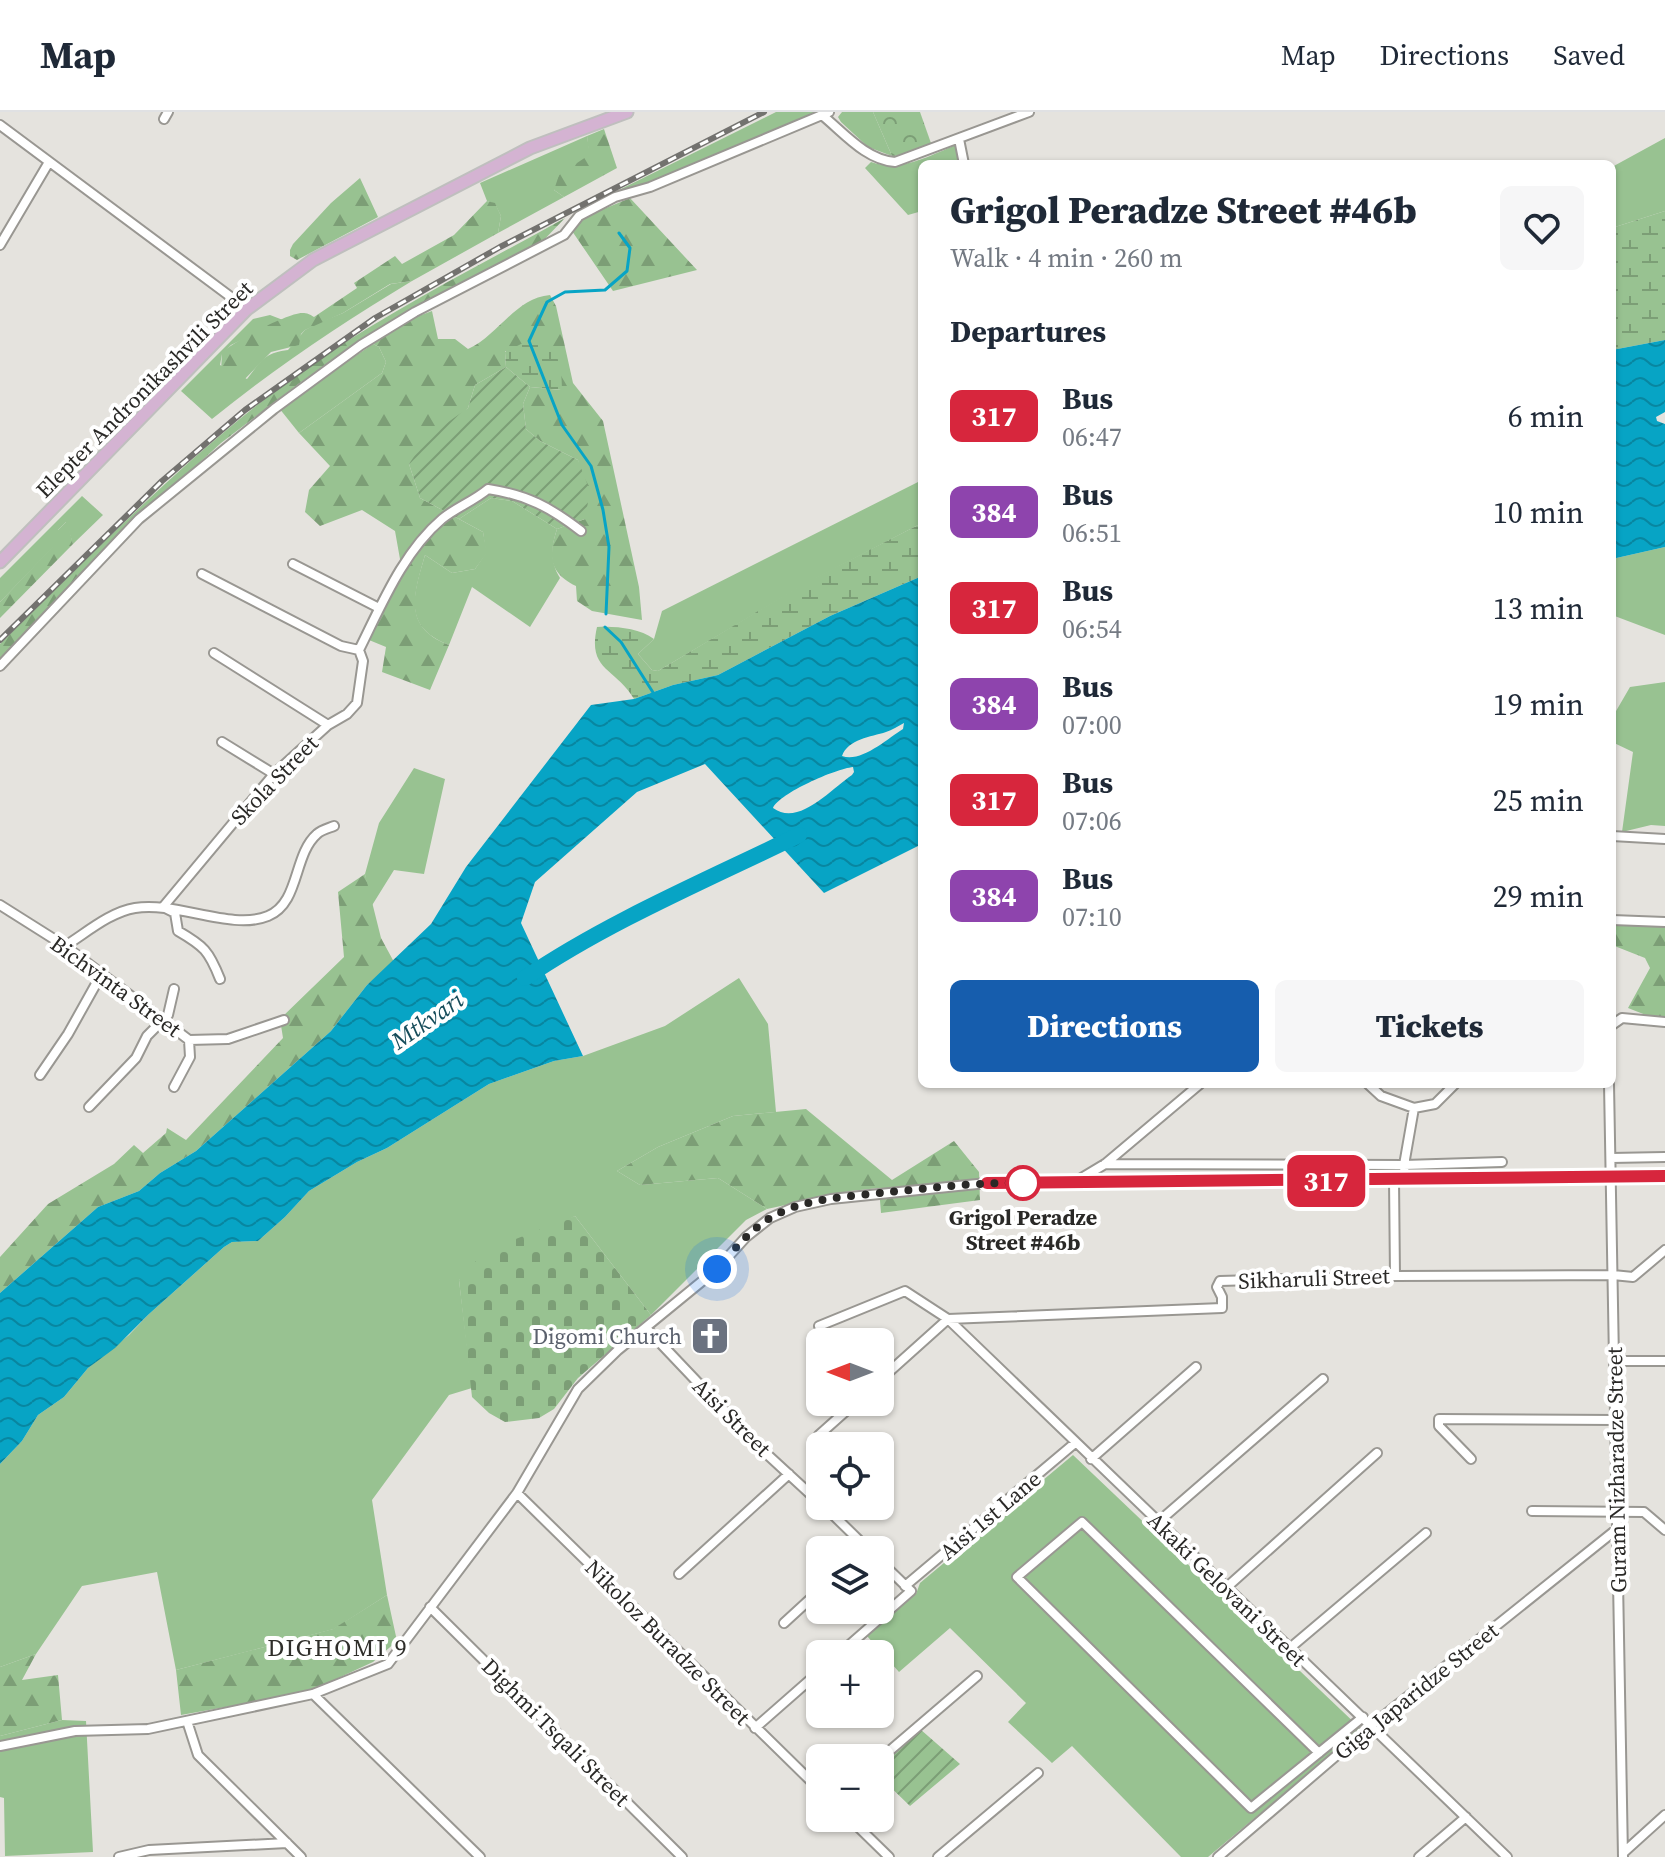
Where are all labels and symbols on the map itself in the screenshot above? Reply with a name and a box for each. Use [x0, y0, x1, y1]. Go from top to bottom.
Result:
street label: Elepter Andronikashvili Street [29, 273, 260, 504]
street label: Skola Street [224, 728, 325, 831]
street label: Bichvinta Street [45, 928, 188, 1044]
water label: Mtkvari [383, 983, 470, 1057]
line badge: 317 [1280, 1155, 1372, 1207]
marker: Grigol Peradze Street #46b [1006, 1166, 1040, 1200]
place label: Grigol Peradze Street #46b [949, 1202, 1097, 1257]
your location [697, 1249, 737, 1289]
street label: Sikharuli Street [1238, 1260, 1391, 1296]
church icon: Digomi Church [689, 1315, 731, 1357]
place label: Digomi Church [532, 1321, 682, 1351]
north arrow [806, 1328, 894, 1416]
street label: Guram Nizharadze Street [1599, 1346, 1633, 1593]
street label: Aisi Street [686, 1371, 778, 1463]
street label: Aisi 1st Lane [933, 1464, 1047, 1566]
street label: Akaki Gelovani Street [1141, 1505, 1314, 1673]
street label: Nikoloz Buradze Street [579, 1553, 758, 1732]
street label: Giga Japaridze Street [1328, 1615, 1505, 1766]
district label: DIGHOMI 9 [267, 1631, 409, 1664]
street label: Dighmi Tsqali Street [475, 1651, 637, 1813]

